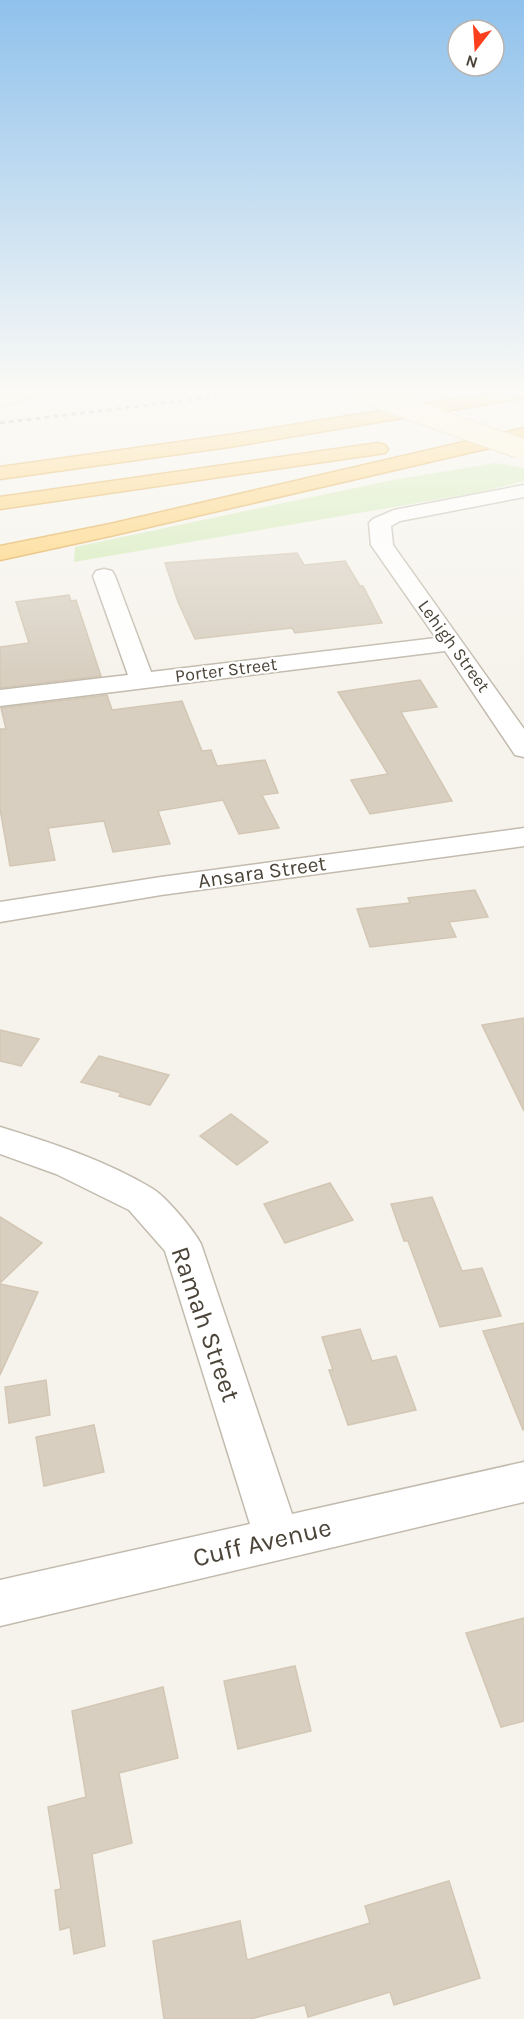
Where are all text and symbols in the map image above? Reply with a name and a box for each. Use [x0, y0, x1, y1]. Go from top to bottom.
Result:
north arrow [446, 18, 506, 78]
text: N [463, 51, 480, 73]
street label: Lehigh Street [413, 596, 495, 697]
street label: Porter Street [174, 653, 278, 687]
street label: Ansara Street [196, 851, 328, 893]
street label: Ramah Street [164, 1242, 247, 1406]
street label: Cuff Avenue [190, 1511, 334, 1573]

